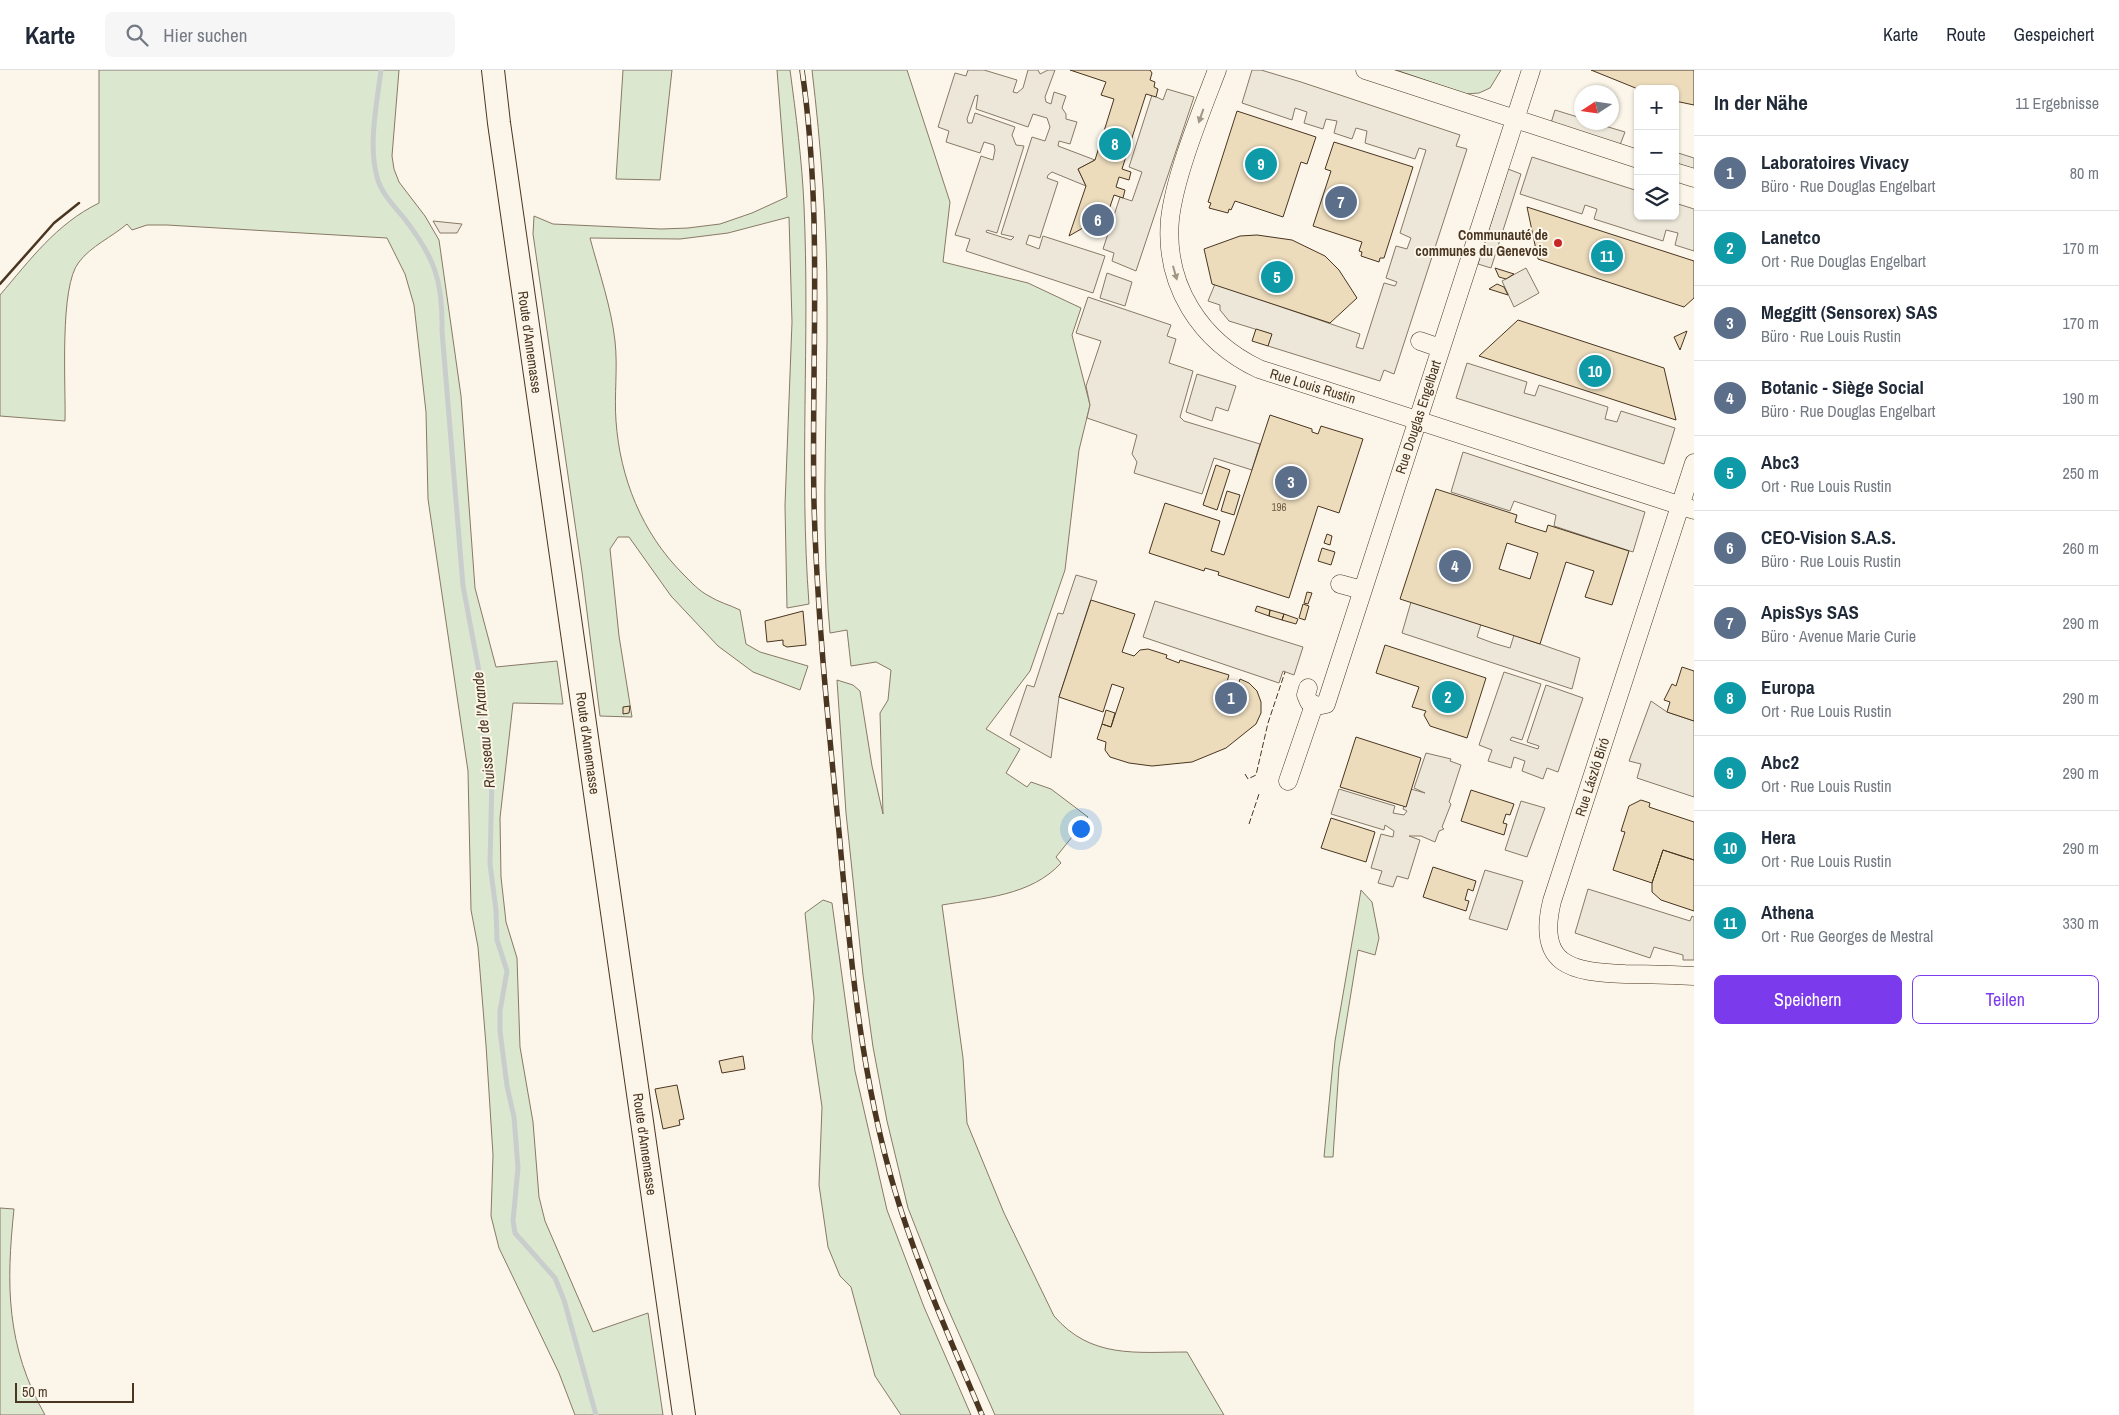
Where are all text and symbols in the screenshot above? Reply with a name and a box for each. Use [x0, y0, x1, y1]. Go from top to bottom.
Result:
search box [105, 12, 455, 57]
text: Karte [25, 19, 75, 51]
icon: search [123, 21, 151, 49]
text: Hier suchen [163, 22, 247, 48]
text: Karte [1883, 22, 1918, 47]
text: Route [1946, 22, 1986, 47]
text: Gespeichert [2014, 22, 2094, 47]
north arrow [1574, 85, 1619, 130]
map controls [1634, 85, 1679, 220]
button: + [1634, 85, 1679, 130]
text: In der Nähe [1714, 88, 1808, 117]
text: 11 Ergebnisse [2015, 92, 2099, 114]
one-way arrow [1197, 109, 1205, 124]
pin: 8 [1099, 125, 1131, 163]
button: − [1634, 130, 1679, 175]
pin: 9 [1245, 145, 1277, 183]
text: Laboratoires Vivacy [1761, 149, 1909, 175]
text: 1 [1726, 162, 1734, 184]
text: 80 m [2070, 162, 2099, 184]
button: layers [1634, 175, 1679, 220]
text: Büro · Rue Douglas Engelbart [1761, 175, 1935, 197]
pin: 7 [1325, 183, 1357, 221]
pin: 6 [1082, 201, 1114, 239]
text: Lanetco [1761, 224, 1821, 250]
place label: Communauté de communes du Genevois [1415, 226, 1548, 260]
marker: Communauté de communes du Genevois [1552, 237, 1564, 249]
pin: 11 [1591, 237, 1623, 275]
text: 2 [1726, 237, 1734, 259]
text: 170 m [2063, 237, 2099, 259]
text: Ort · Rue Douglas Engelbart [1761, 250, 1926, 272]
pin: 5 [1261, 258, 1293, 296]
one-way arrow [1172, 266, 1180, 281]
street label: Route d'Annemasse [514, 290, 546, 394]
text: Meggitt (Sensorex) SAS [1761, 299, 1938, 325]
text: 3 [1726, 312, 1734, 334]
text: 170 m [2063, 312, 2099, 334]
text: Büro · Rue Louis Rustin [1761, 325, 1901, 347]
pin: 10 [1579, 352, 1611, 390]
street label: Rue Douglas Engelbart [1391, 358, 1445, 476]
street label: Rue Louis Rustin [1268, 364, 1358, 408]
text: Botanic - Siège Social [1761, 374, 1924, 400]
text: 4 [1726, 387, 1734, 409]
text: 190 m [2063, 387, 2099, 409]
text: Büro · Rue Douglas Engelbart [1761, 400, 1935, 422]
text: Abc3 [1761, 449, 1799, 475]
text: 5 [1726, 462, 1734, 484]
text: 250 m [2063, 462, 2099, 484]
pin: 3 [1275, 463, 1307, 501]
text: Ort · Rue Louis Rustin [1761, 475, 1892, 497]
house number: 196 [1271, 500, 1287, 514]
text: CEO-Vision S.A.S. [1761, 524, 1896, 550]
text: 6 [1726, 537, 1734, 559]
text: 260 m [2063, 537, 2099, 559]
pin: 4 [1439, 547, 1471, 585]
text: Büro · Rue Louis Rustin [1761, 550, 1901, 572]
text: ApisSys SAS [1761, 599, 1859, 625]
text: 7 [1726, 612, 1734, 634]
text: 290 m [2063, 612, 2099, 634]
text: Büro · Avenue Marie Curie [1761, 625, 1916, 647]
water label: Ruisseau de l'Arande [467, 671, 500, 789]
text: Europa [1761, 674, 1815, 700]
pin: 2 [1432, 678, 1464, 716]
pin: 1 [1215, 679, 1247, 717]
text: 8 [1726, 687, 1734, 709]
text: 290 m [2063, 687, 2099, 709]
street label: Route d'Annemasse [572, 691, 604, 795]
text: Ort · Rue Louis Rustin [1761, 700, 1892, 722]
street label: Rue László Biró [1571, 735, 1613, 819]
text: Abc2 [1761, 749, 1799, 775]
text: 9 [1726, 762, 1734, 784]
text: 290 m [2063, 762, 2099, 784]
text: Ort · Rue Louis Rustin [1761, 775, 1892, 797]
your location [1068, 816, 1094, 842]
text: Hera [1761, 824, 1796, 850]
text: 10 [1723, 837, 1737, 859]
text: 290 m [2063, 837, 2099, 859]
text: Ort · Rue Louis Rustin [1761, 850, 1892, 872]
text: Athena [1761, 899, 1814, 925]
text: 11 [1723, 912, 1737, 934]
text: 330 m [2063, 912, 2099, 934]
text: Ort · Rue Georges de Mestral [1761, 925, 1933, 947]
button: Speichern [1714, 975, 1902, 1024]
button: Teilen [1912, 975, 2099, 1024]
street label: Route d'Annemasse [629, 1092, 661, 1196]
scale bar [15, 1380, 134, 1403]
text: 50 m [22, 1383, 48, 1401]

